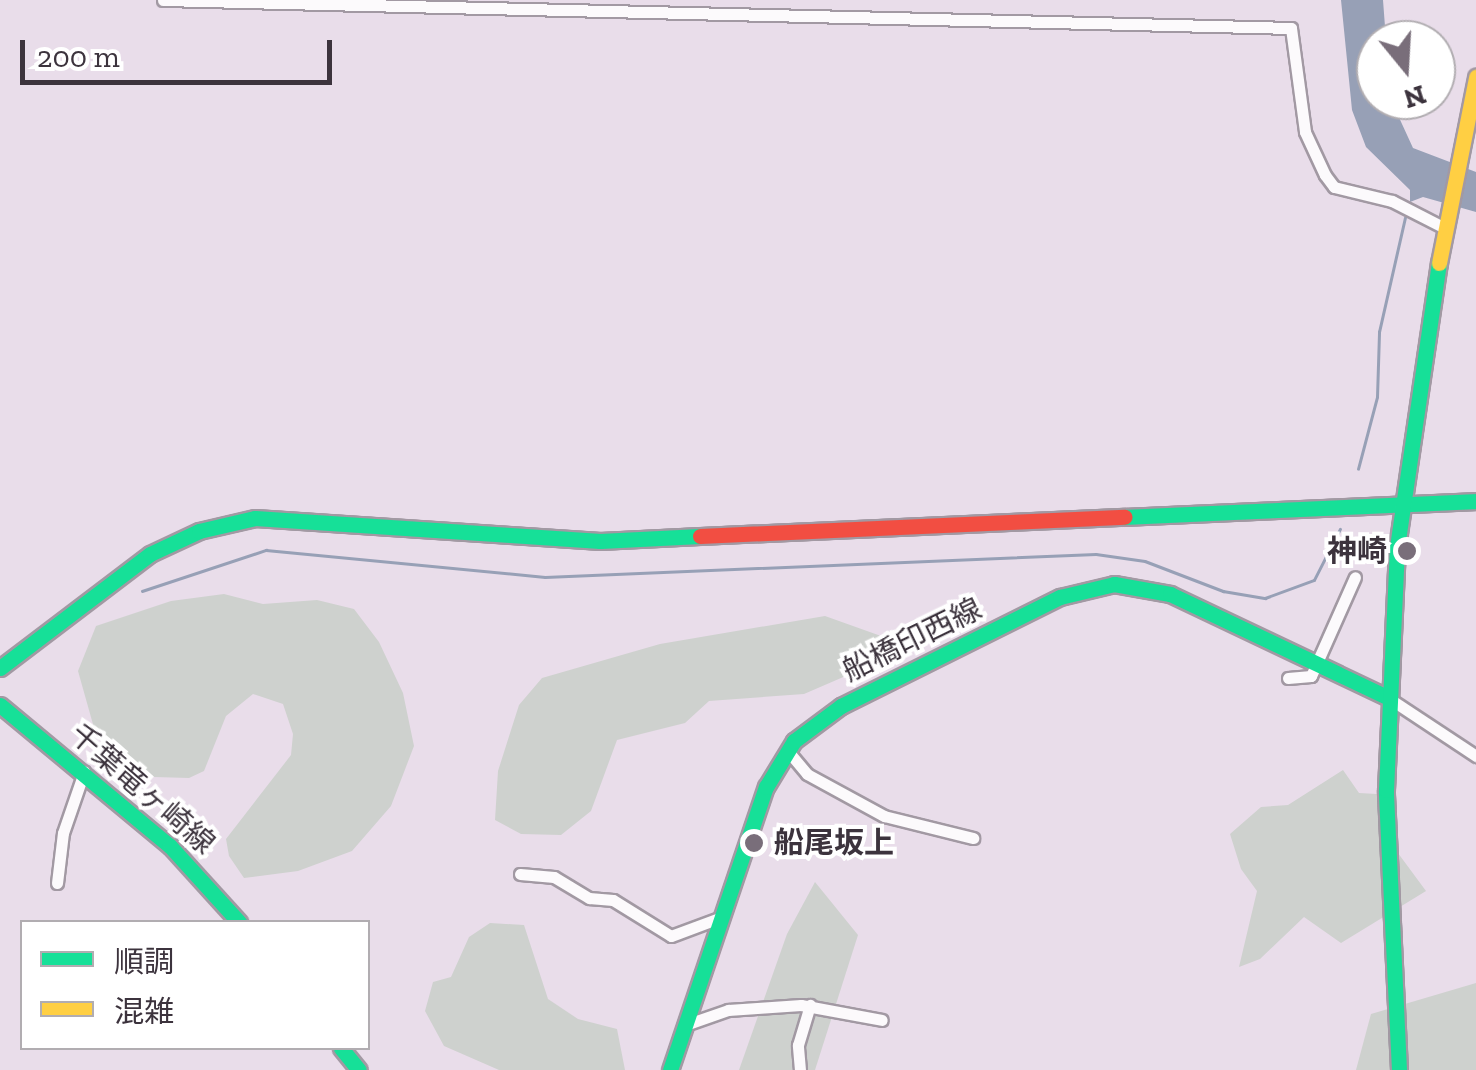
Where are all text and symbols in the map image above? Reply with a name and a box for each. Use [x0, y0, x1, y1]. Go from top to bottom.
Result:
scale bar [25, 20, 338, 82]
north arrow [1356, 20, 1456, 120]
text: 200 m [37, 39, 120, 75]
text: N [1400, 78, 1430, 116]
place label: 神崎 [1327, 533, 1387, 569]
marker: 神崎 [1396, 540, 1418, 562]
street label: 船橋印西線 [837, 591, 987, 689]
street label: 千葉竜ヶ崎線 [62, 716, 222, 862]
place label: 船尾坂上 [774, 825, 894, 861]
marker: 船尾坂上 [743, 832, 765, 854]
legend [20, 920, 370, 1050]
text: 順調 [114, 944, 174, 980]
text: 混雑 [114, 994, 174, 1030]

